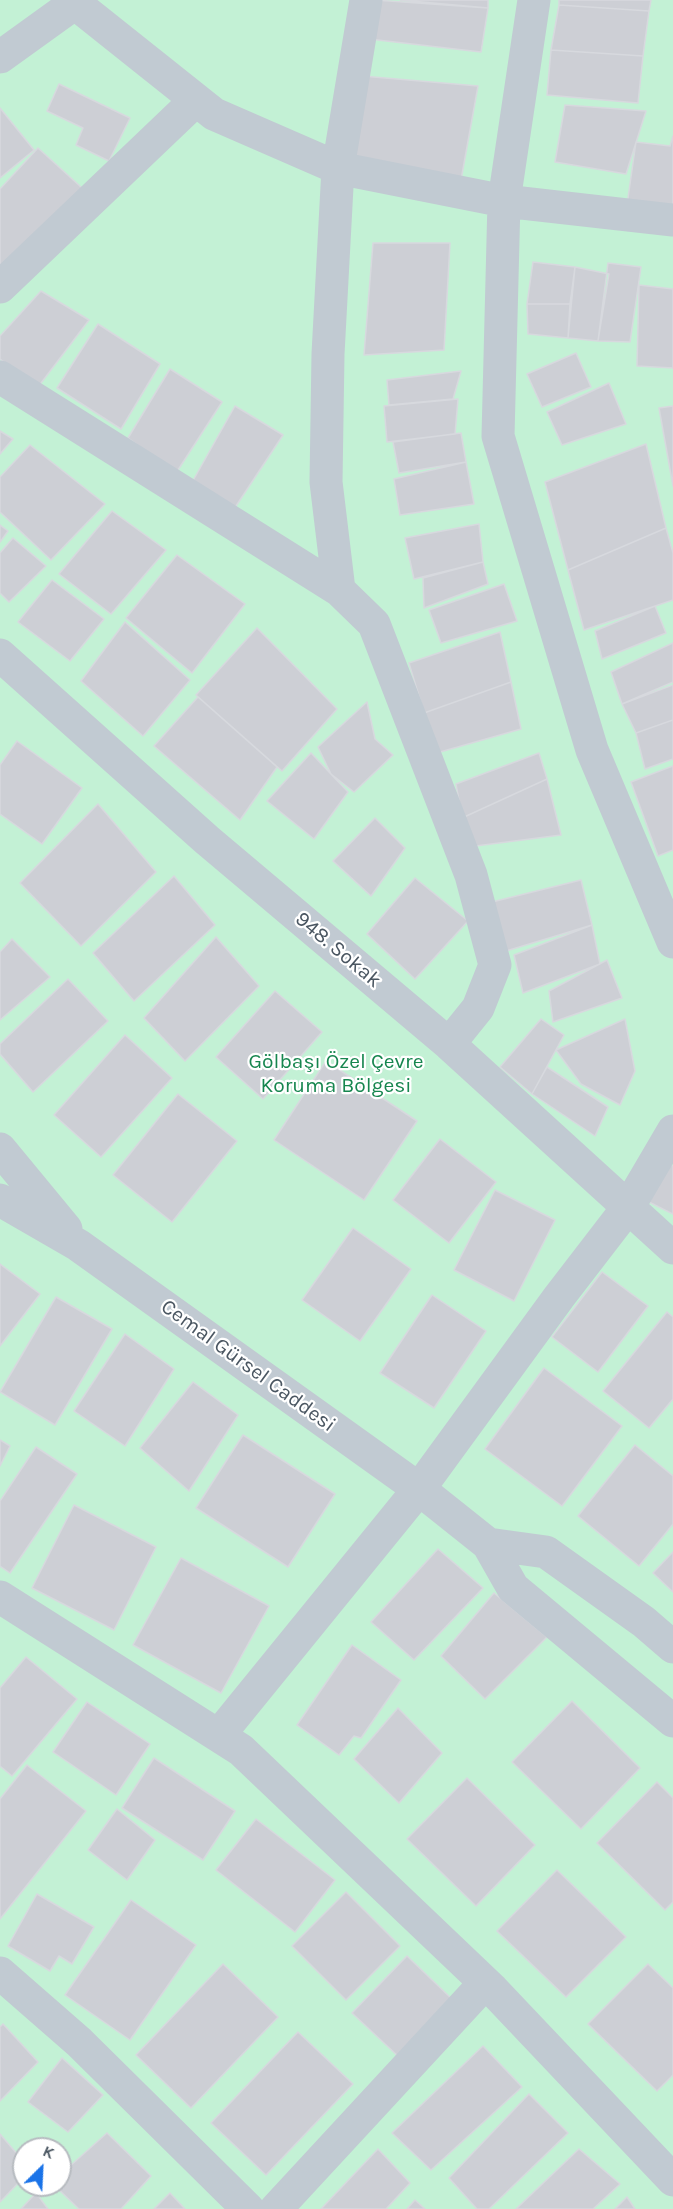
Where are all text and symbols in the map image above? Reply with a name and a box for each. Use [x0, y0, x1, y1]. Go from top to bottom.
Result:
street label: 948. Sokak [290, 907, 386, 993]
park label: Gölbaşı Özel Çevre Koruma Bölgesi [249, 1049, 423, 1099]
street label: Cemal Gürsel Caddesi [156, 1294, 340, 1438]
north arrow [12, 2137, 72, 2197]
text: K [40, 2141, 57, 2163]

